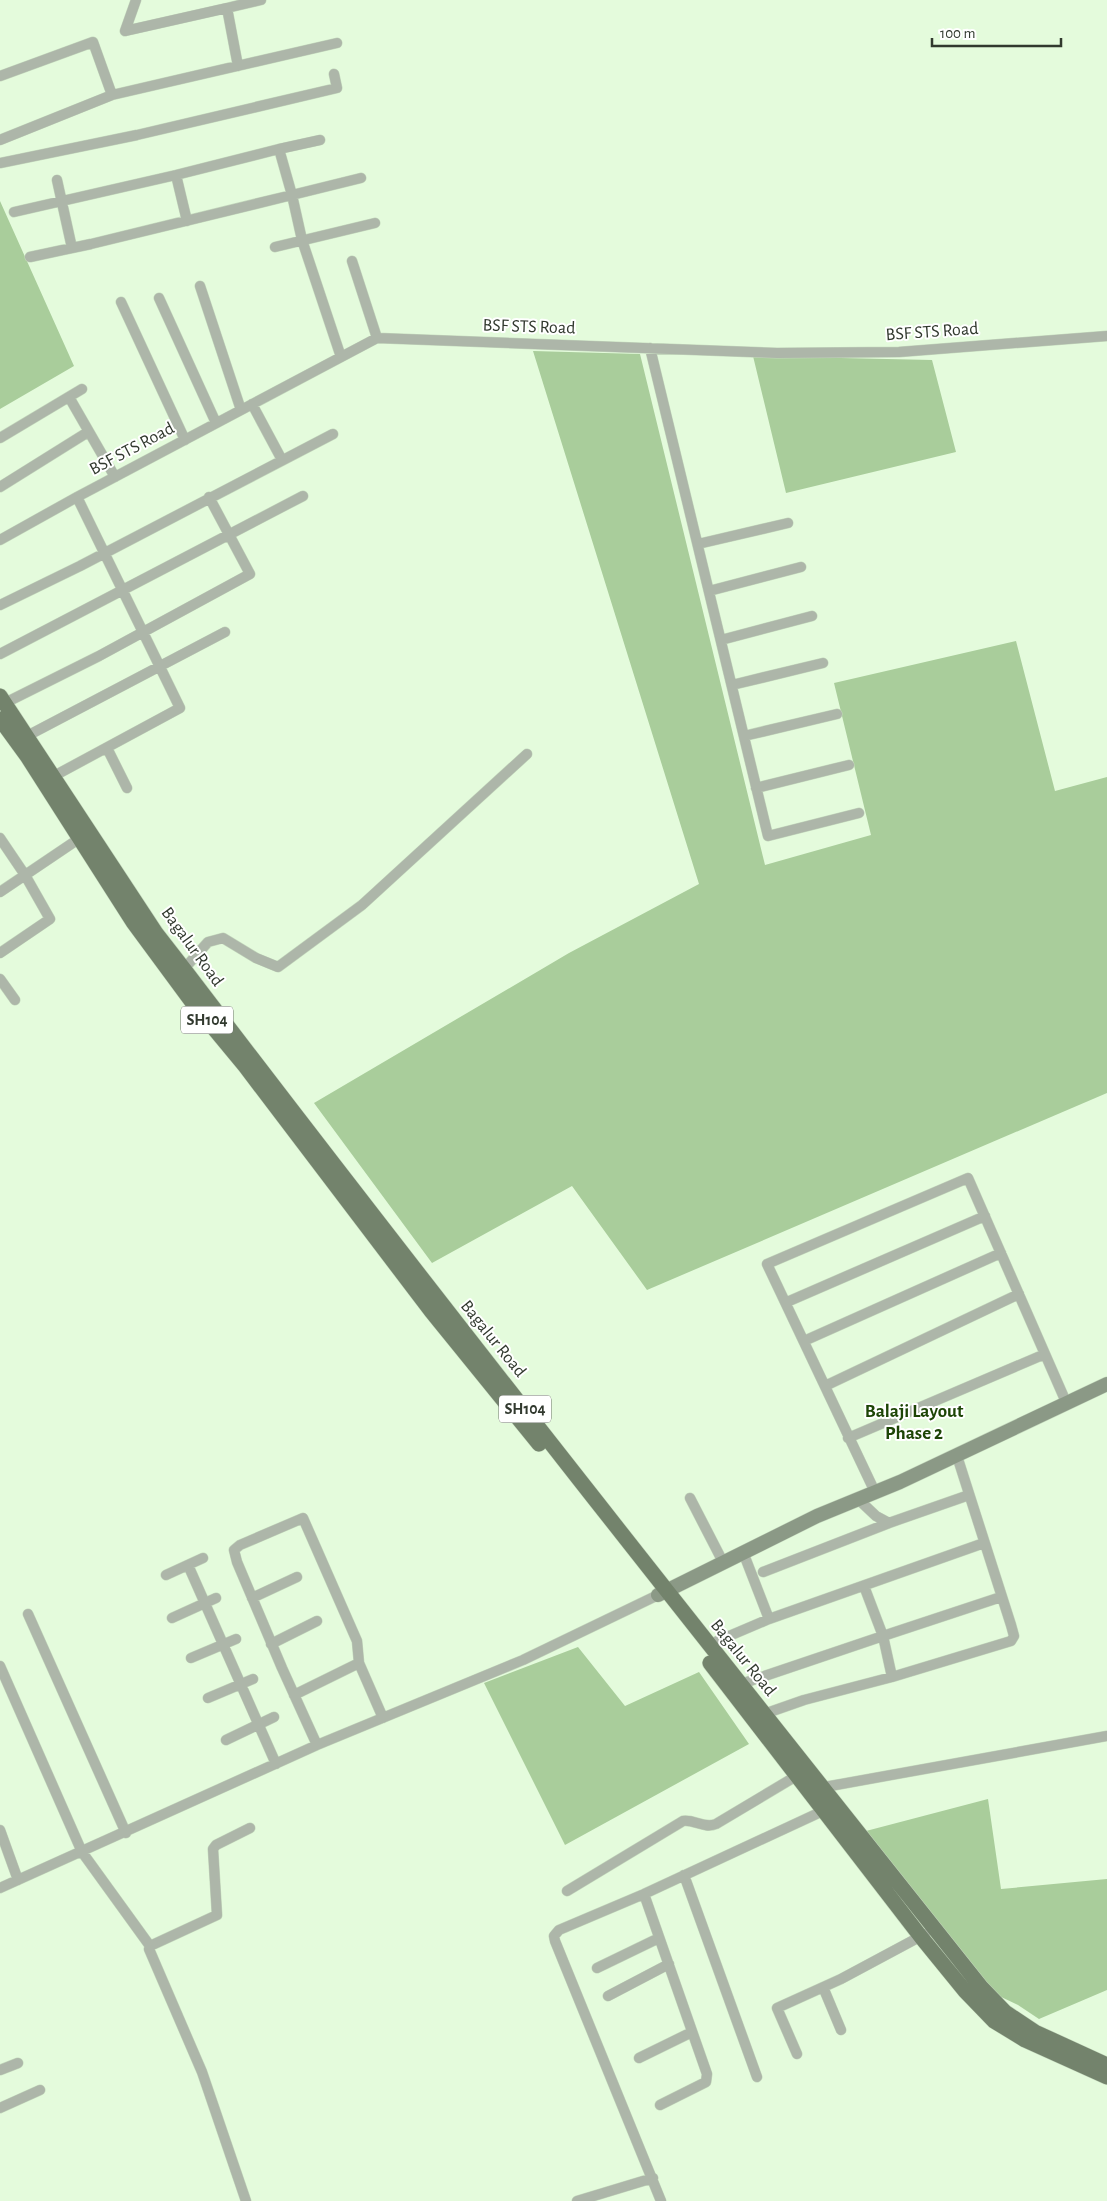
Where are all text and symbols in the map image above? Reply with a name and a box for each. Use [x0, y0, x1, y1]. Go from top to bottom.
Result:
scale bar [932, 15, 1061, 47]
text: 100 m [940, 26, 975, 41]
street label: BSF STS Road [482, 316, 576, 338]
street label: BSF STS Road [885, 320, 979, 344]
street label: BSF STS Road [87, 419, 177, 479]
street label: Bagalur Road [157, 904, 227, 990]
road number: SH104 [181, 1006, 233, 1034]
street label: Bagalur Road [457, 1297, 529, 1381]
road number: SH104 [499, 1396, 551, 1422]
district label: Balaji Layout Phase 2 [865, 1402, 964, 1443]
street label: Bagalur Road [707, 1616, 779, 1700]

